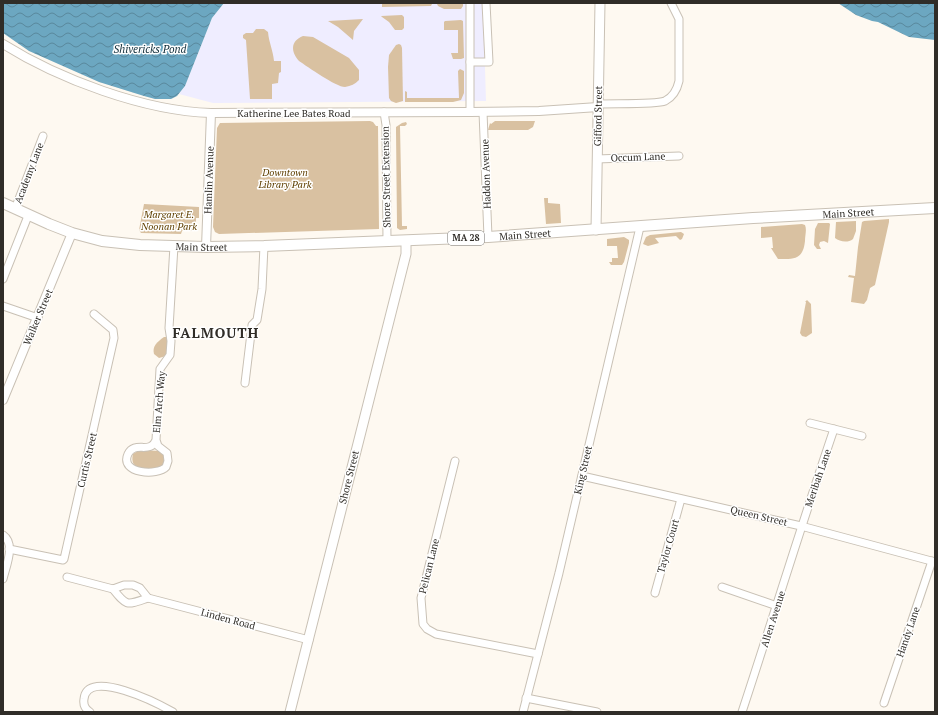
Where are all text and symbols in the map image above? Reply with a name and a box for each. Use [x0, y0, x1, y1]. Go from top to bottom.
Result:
water label: Shivericks Pond [113, 42, 187, 56]
street label: Gifford Street [591, 85, 605, 146]
street label: Katherine Lee Bates Road [237, 107, 351, 120]
street label: Shore Street Extension [379, 126, 393, 228]
street label: Haddon Avenue [478, 139, 494, 209]
street label: Academy Lane [11, 141, 47, 205]
street label: Hamlin Avenue [201, 146, 217, 214]
street label: Occum Lane [610, 150, 666, 164]
park label: Downtown Library Park [257, 166, 312, 191]
street label: Main Street [822, 205, 875, 221]
park label: Margaret E. Noonan Park [140, 208, 197, 233]
street label: Main Street [499, 226, 552, 243]
road number: MA 28 [448, 231, 484, 245]
street label: Main Street [175, 240, 228, 253]
street label: Walker Street [20, 287, 56, 347]
district label: FALMOUTH [173, 323, 259, 342]
street label: Elm Arch Way [150, 370, 168, 434]
street label: Curtis Street [74, 431, 100, 489]
street label: King Street [571, 444, 595, 496]
street label: Meribah Lane [802, 447, 834, 509]
street label: Shore Street [336, 449, 362, 505]
street label: Queen Street [729, 503, 789, 529]
street label: Taylor Court [654, 517, 682, 575]
street label: Pelican Lane [416, 537, 442, 595]
street label: Allen Avenue [758, 589, 788, 649]
street label: Handy Lane [893, 605, 923, 659]
street label: Linden Road [199, 606, 257, 633]

